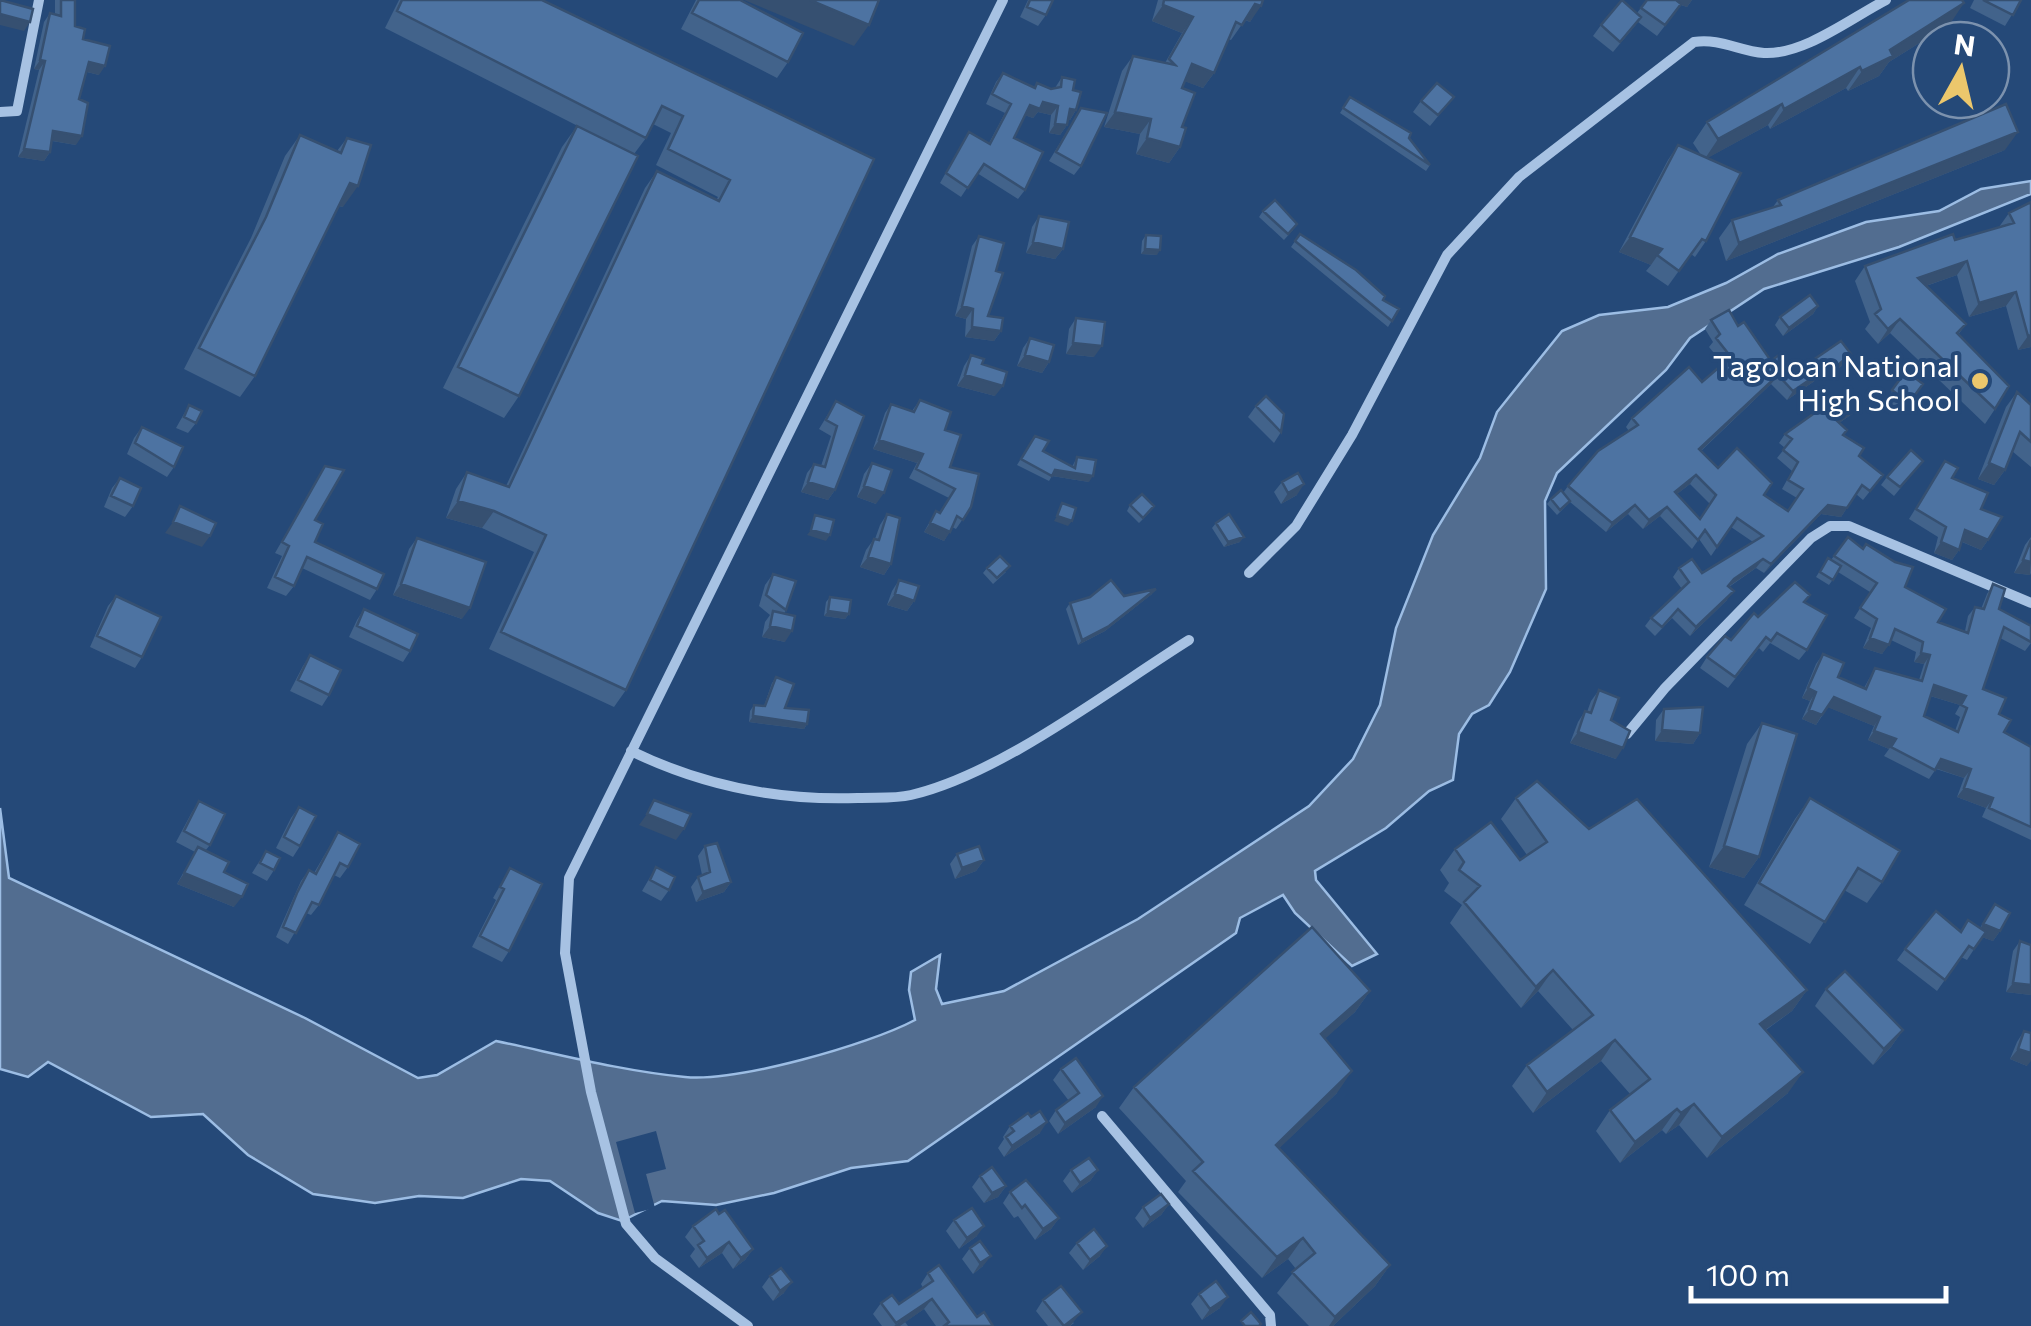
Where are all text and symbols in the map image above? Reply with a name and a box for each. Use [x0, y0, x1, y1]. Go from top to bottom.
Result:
north arrow [1911, 20, 2011, 120]
text: N [1952, 26, 1977, 63]
place label: Tagoloan National High School [1713, 346, 1960, 417]
marker: Tagoloan National High School [1969, 370, 1991, 392]
scale bar [1691, 1241, 1946, 1303]
text: 100 m [1706, 1255, 1790, 1292]

